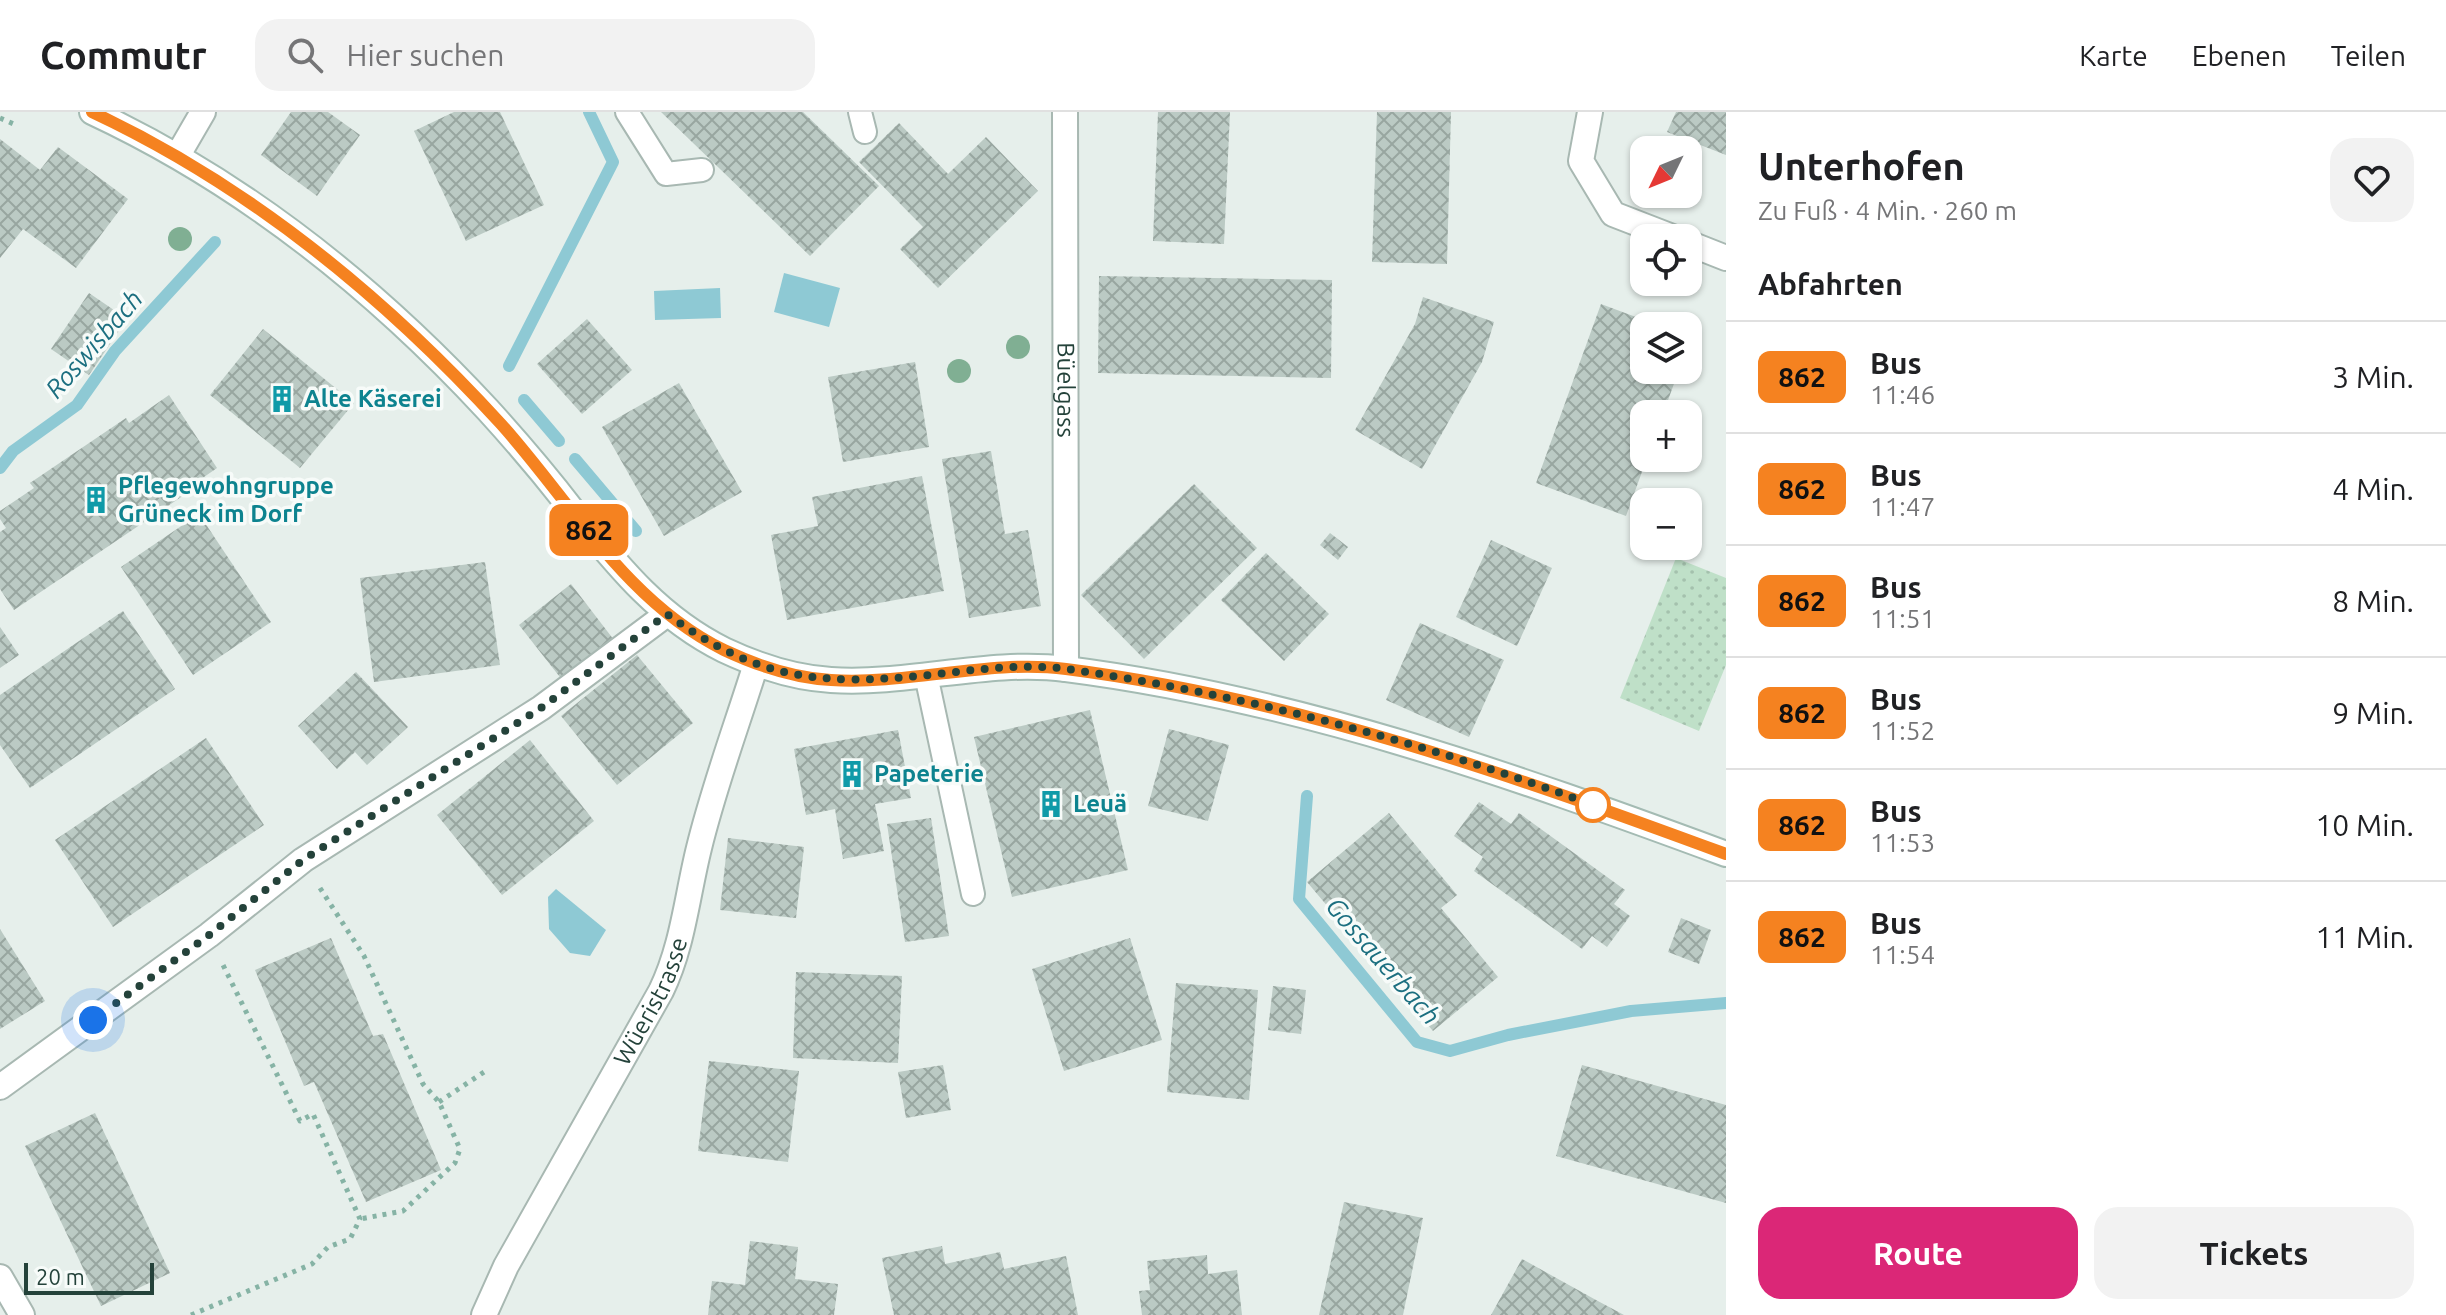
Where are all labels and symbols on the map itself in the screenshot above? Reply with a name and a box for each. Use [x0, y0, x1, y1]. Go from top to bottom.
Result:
north arrow [1630, 136, 1702, 208]
water label: Roswisbach [39, 284, 148, 403]
street label: Büelgass [1052, 342, 1080, 438]
building icon: Alte Käserei [267, 384, 297, 414]
place label: Alte Käserei [304, 385, 442, 412]
place label: Pflegewohngruppe Grüneck im Dorf [118, 472, 334, 527]
building icon: Pflegewohngruppe Grüneck im Dorf [81, 485, 111, 515]
line badge: 862 [543, 504, 635, 556]
building icon: Papeterie [837, 759, 867, 789]
place label: Papeterie [874, 760, 984, 787]
unlabelled marker [1576, 788, 1610, 822]
building icon: Leuä [1036, 789, 1066, 819]
place label: Leuä [1073, 790, 1127, 817]
water label: Gossauerbach [1320, 891, 1446, 1030]
street label: Wüeristrasse [608, 934, 692, 1070]
your location [73, 1000, 113, 1040]
scale bar [24, 1259, 154, 1295]

